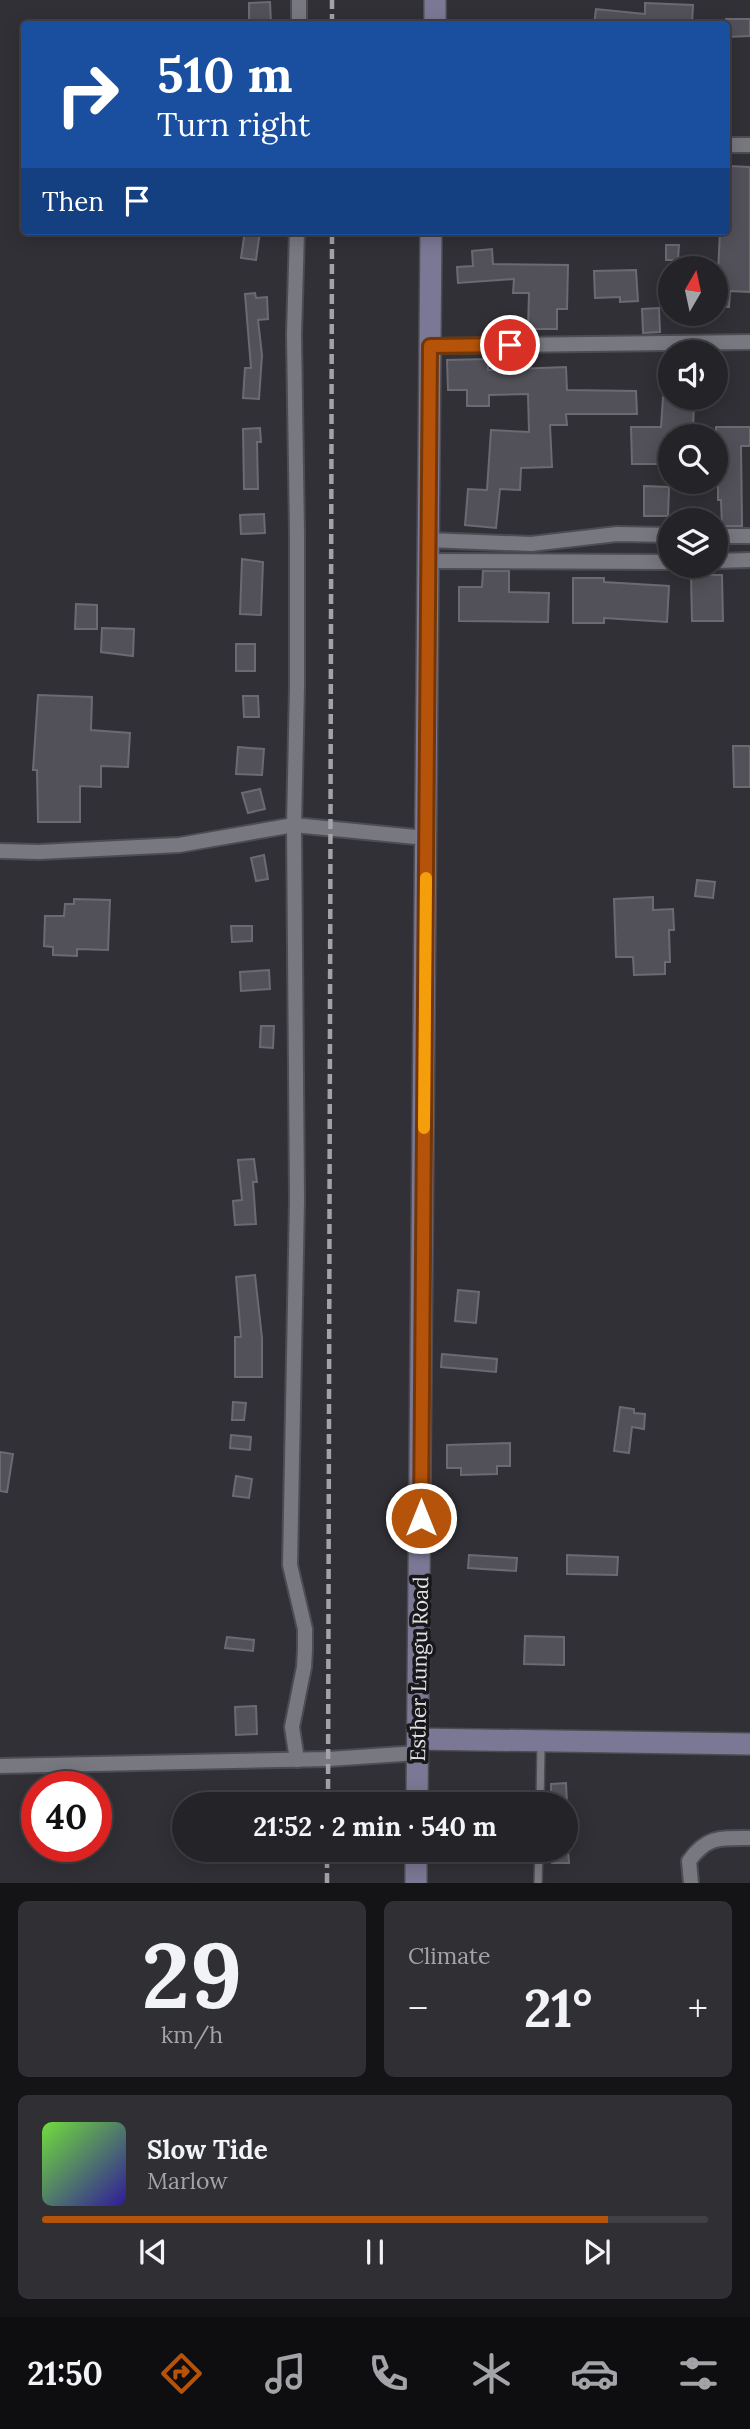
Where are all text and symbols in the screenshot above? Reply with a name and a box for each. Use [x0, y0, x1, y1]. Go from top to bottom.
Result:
text: 510 m [157, 43, 293, 105]
icon: right [42, 49, 133, 140]
text: Turn right [157, 104, 310, 145]
icon: arrive [118, 182, 156, 220]
text: Then [42, 185, 104, 218]
north arrow [658, 256, 728, 326]
map controls [658, 256, 728, 578]
pin [480, 315, 540, 375]
icon: arrive [491, 326, 529, 364]
button: sound [658, 340, 728, 410]
button: search [658, 424, 728, 494]
button: layers [658, 508, 728, 578]
position arrow [384, 1481, 458, 1555]
street label: Esther Lungu Road [404, 1576, 434, 1762]
speed limit sign: 40 [21, 1771, 112, 1862]
text: 21:52 · 2 min · 540 m [253, 1810, 497, 1843]
text: 29 [142, 1916, 242, 2033]
text: Climate [408, 1941, 490, 1970]
text: 21° [524, 1975, 592, 2041]
text: − [408, 1984, 428, 2032]
text: + [688, 1984, 708, 2032]
text: km/h [161, 2020, 223, 2049]
text: Slow Tide [147, 2133, 268, 2166]
text: Marlow [147, 2166, 228, 2195]
icon: previous [134, 2233, 172, 2271]
icon: pause [356, 2233, 394, 2271]
icon: next [578, 2233, 616, 2271]
icon: directions [157, 2349, 206, 2398]
icon: music [261, 2349, 310, 2398]
icon: phone [364, 2349, 413, 2398]
icon: climate [467, 2349, 516, 2398]
icon: car [570, 2349, 619, 2398]
icon: filters [674, 2349, 723, 2398]
text: 21:50 [27, 2353, 103, 2394]

